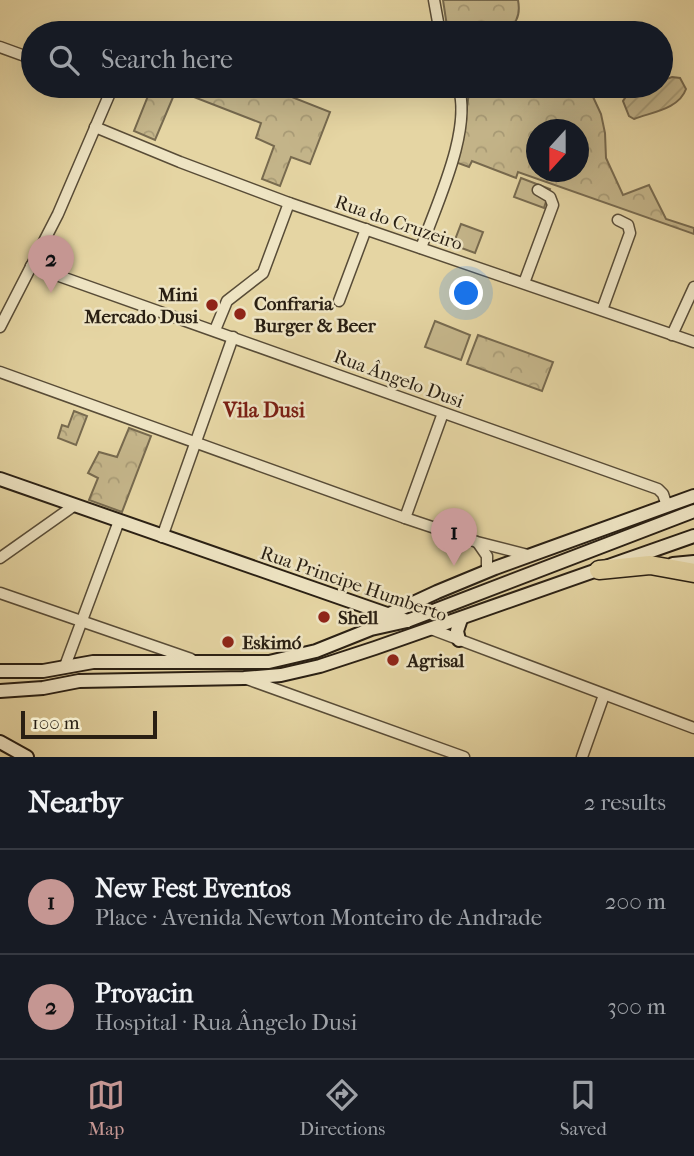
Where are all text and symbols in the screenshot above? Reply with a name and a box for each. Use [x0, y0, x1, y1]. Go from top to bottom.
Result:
search box [21, 21, 673, 98]
icon: search [45, 41, 83, 79]
text: Search here [101, 44, 233, 75]
north arrow [526, 119, 589, 182]
street label: Rua do Cruzeiro [332, 191, 466, 255]
pin: 2 [28, 235, 74, 293]
your location [449, 276, 483, 310]
place label: Mini Mercado Dusi [83, 284, 198, 328]
place label: Confraria Burger & Beer [254, 293, 377, 337]
marker: Mini Mercado Dusi [204, 297, 220, 313]
marker: Confraria Burger & Beer [232, 306, 248, 322]
street label: Rua Ângelo Dusi [331, 345, 467, 413]
district label: Vila Dusi [222, 398, 306, 422]
pin: 1 [431, 508, 477, 566]
street label: Rua Principe Humberto [257, 542, 450, 626]
place label: Shell [338, 607, 379, 629]
marker: Shell [316, 609, 332, 625]
place label: Eskimó [242, 632, 302, 654]
marker: Eskimó [220, 634, 236, 650]
place label: Agrisal [406, 650, 465, 672]
marker: Agrisal [385, 652, 401, 668]
scale bar [21, 708, 158, 740]
text: 100 m [32, 712, 80, 734]
text: Nearby [28, 785, 123, 820]
text: 2 results [584, 789, 666, 816]
text: New Fest Eventos [95, 873, 291, 904]
text: 1 [47, 888, 55, 915]
text: 200 m [605, 888, 666, 915]
text: Place · Avenida Newton Monteiro de Andrade [95, 904, 542, 931]
text: Provacin [95, 978, 193, 1009]
text: 2 [45, 993, 57, 1020]
text: 300 m [607, 993, 666, 1020]
text: Hospital · Rua Ângelo Dusi [95, 1009, 357, 1036]
tab: Map [87, 1076, 125, 1140]
tab: Directions [300, 1076, 385, 1140]
tab: Saved [560, 1076, 607, 1140]

